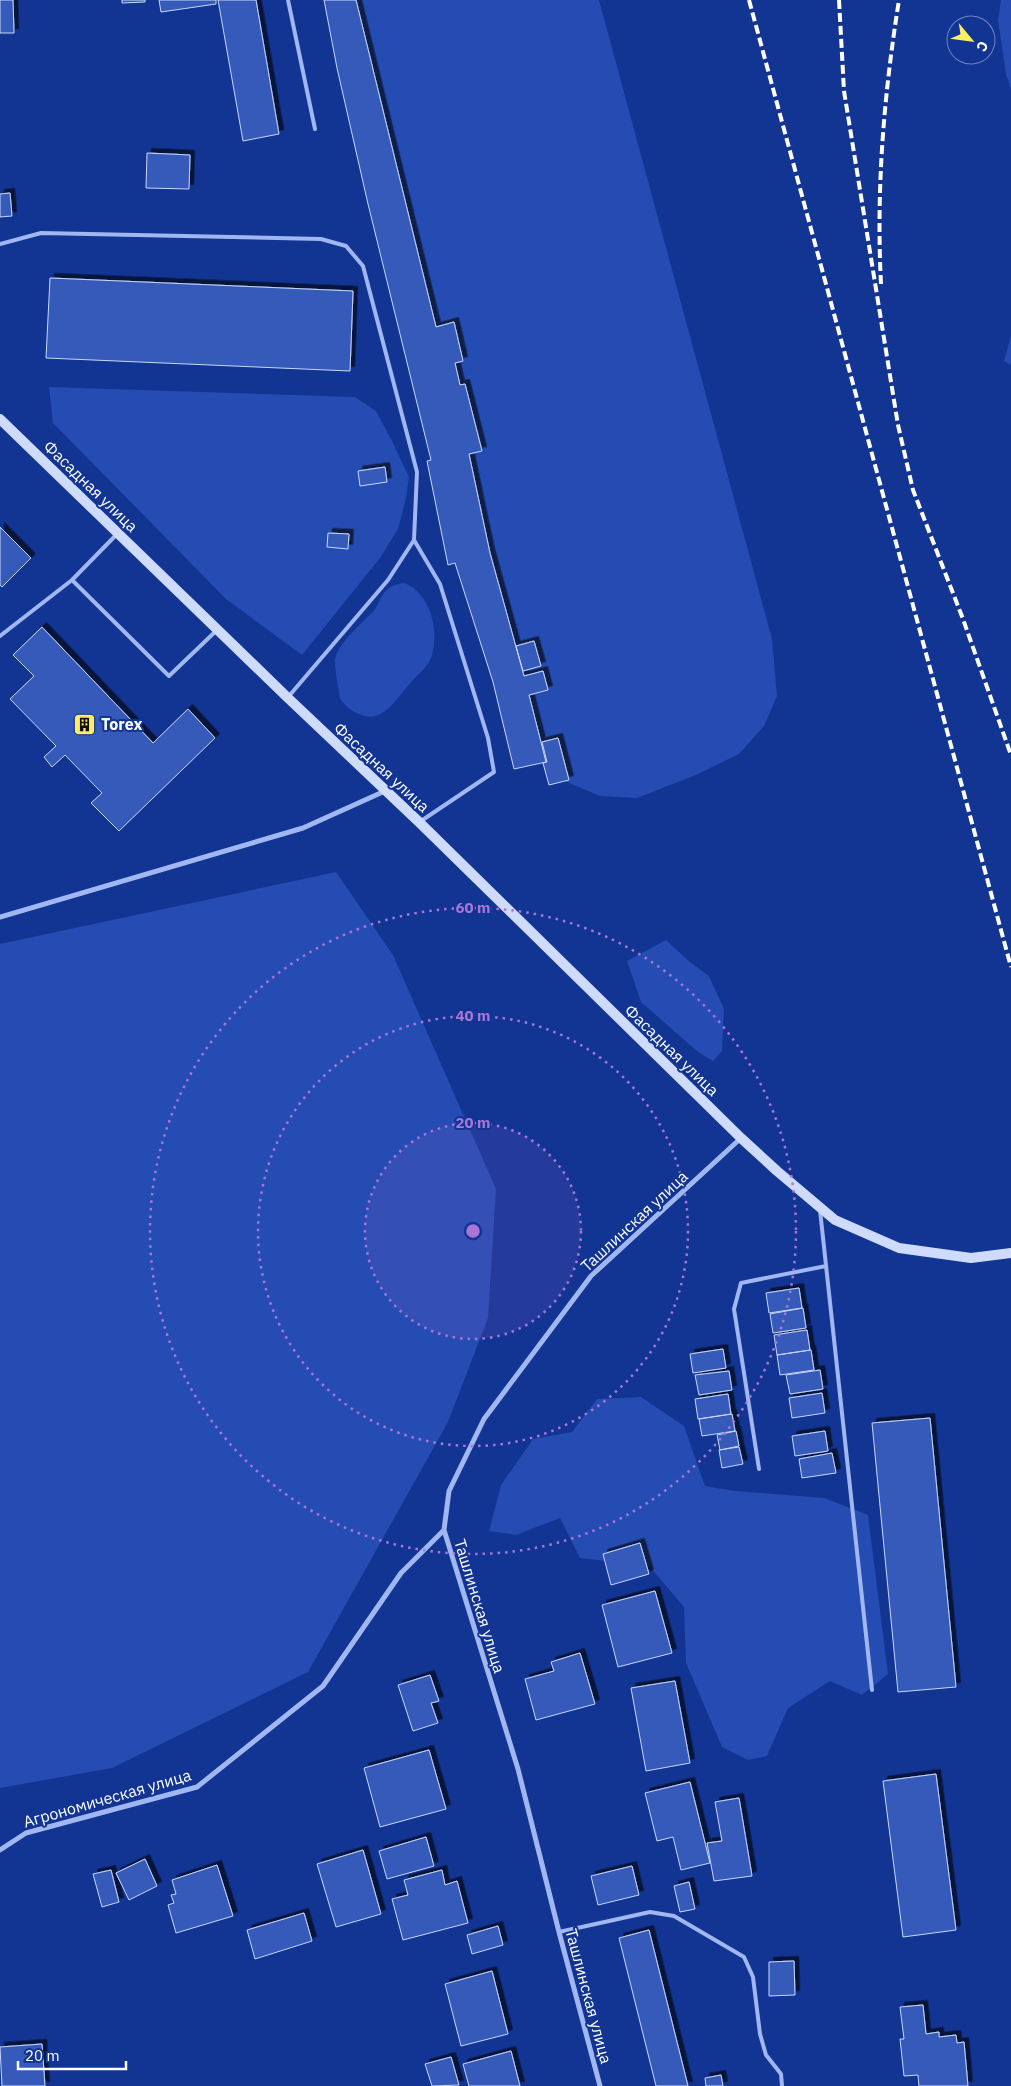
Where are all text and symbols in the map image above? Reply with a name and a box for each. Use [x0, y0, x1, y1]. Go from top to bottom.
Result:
north arrow [946, 15, 996, 65]
text: С [972, 38, 992, 55]
street label: Фасадная улица [40, 436, 143, 536]
building icon: Torex [73, 712, 97, 736]
place label: Torex [101, 714, 142, 734]
street label: Фасадная улица [330, 718, 434, 817]
text: 60 m [456, 898, 490, 917]
street label: Фасадная улица [621, 1000, 724, 1100]
text: 40 m [456, 1006, 490, 1025]
text: 20 m [456, 1113, 490, 1132]
street label: Ташлинская улица [576, 1166, 692, 1276]
centre of rings [464, 1222, 482, 1240]
street label: Ташлинская улица [450, 1537, 510, 1676]
street label: Агрономическая улица [21, 1764, 194, 1832]
street label: Ташлинская улица [561, 1926, 617, 2066]
scale bar [18, 2038, 125, 2070]
text: 20 m [25, 2046, 60, 2065]

